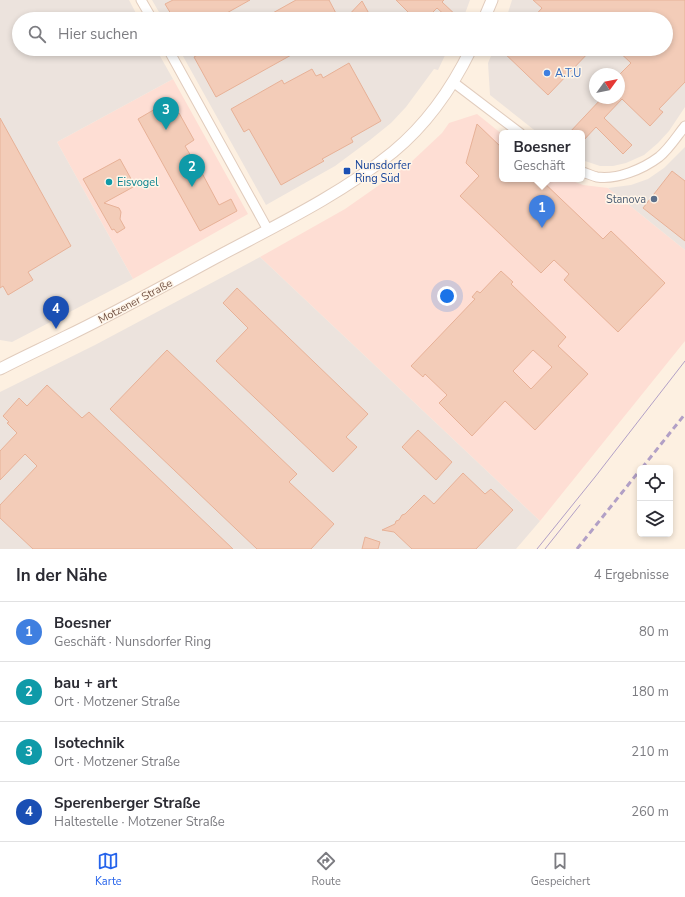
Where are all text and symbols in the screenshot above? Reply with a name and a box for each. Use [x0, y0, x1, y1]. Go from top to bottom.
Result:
search box [12, 12, 673, 56]
icon: search [26, 23, 48, 45]
text: Hier suchen [58, 24, 138, 44]
place label: A.T.U [555, 66, 581, 81]
marker: A.T.U [542, 68, 552, 78]
north arrow [589, 68, 625, 104]
pin: 3 [153, 97, 179, 130]
popup [499, 130, 585, 182]
text: Boesner [513, 137, 571, 157]
pin: 2 [179, 154, 205, 187]
text: Geschäft [513, 157, 565, 175]
place label: Nunsdorfer Ring Süd [355, 158, 411, 186]
marker: Nunsdorfer Ring Süd [342, 166, 352, 176]
place label: Eisvogel [117, 175, 159, 190]
marker: Eisvogel [104, 177, 114, 187]
place label: Stanova [606, 192, 646, 207]
marker: Stanova [649, 194, 659, 204]
pin: 1 [529, 195, 555, 228]
street label: Motzener Straße [96, 276, 175, 327]
your location [437, 286, 457, 306]
pin: 4 [43, 296, 69, 329]
map controls [637, 465, 673, 537]
button: locate [637, 465, 673, 501]
button: layers [637, 501, 673, 537]
text: In der Nähe [16, 564, 107, 587]
text: 4 Ergebnisse [594, 566, 669, 584]
text: Boesner [54, 613, 111, 633]
text: 1 [25, 623, 33, 641]
text: 80 m [639, 623, 669, 641]
text: Geschäft · Nunsdorfer Ring [54, 633, 211, 651]
text: bau + art [54, 673, 117, 693]
text: 2 [25, 683, 33, 701]
text: 180 m [631, 683, 669, 701]
text: Ort · Motzener Straße [54, 693, 180, 711]
text: Isotechnik [54, 733, 124, 753]
text: 3 [25, 743, 33, 761]
text: 210 m [631, 743, 669, 761]
text: Ort · Motzener Straße [54, 753, 180, 771]
text: Sperenberger Straße [54, 793, 200, 813]
text: 4 [25, 803, 33, 821]
text: 260 m [631, 803, 669, 821]
text: Haltestelle · Motzener Straße [54, 813, 225, 831]
tab: Karte [95, 850, 122, 889]
tab: Route [312, 850, 341, 889]
tab: Gespeichert [531, 850, 590, 889]

